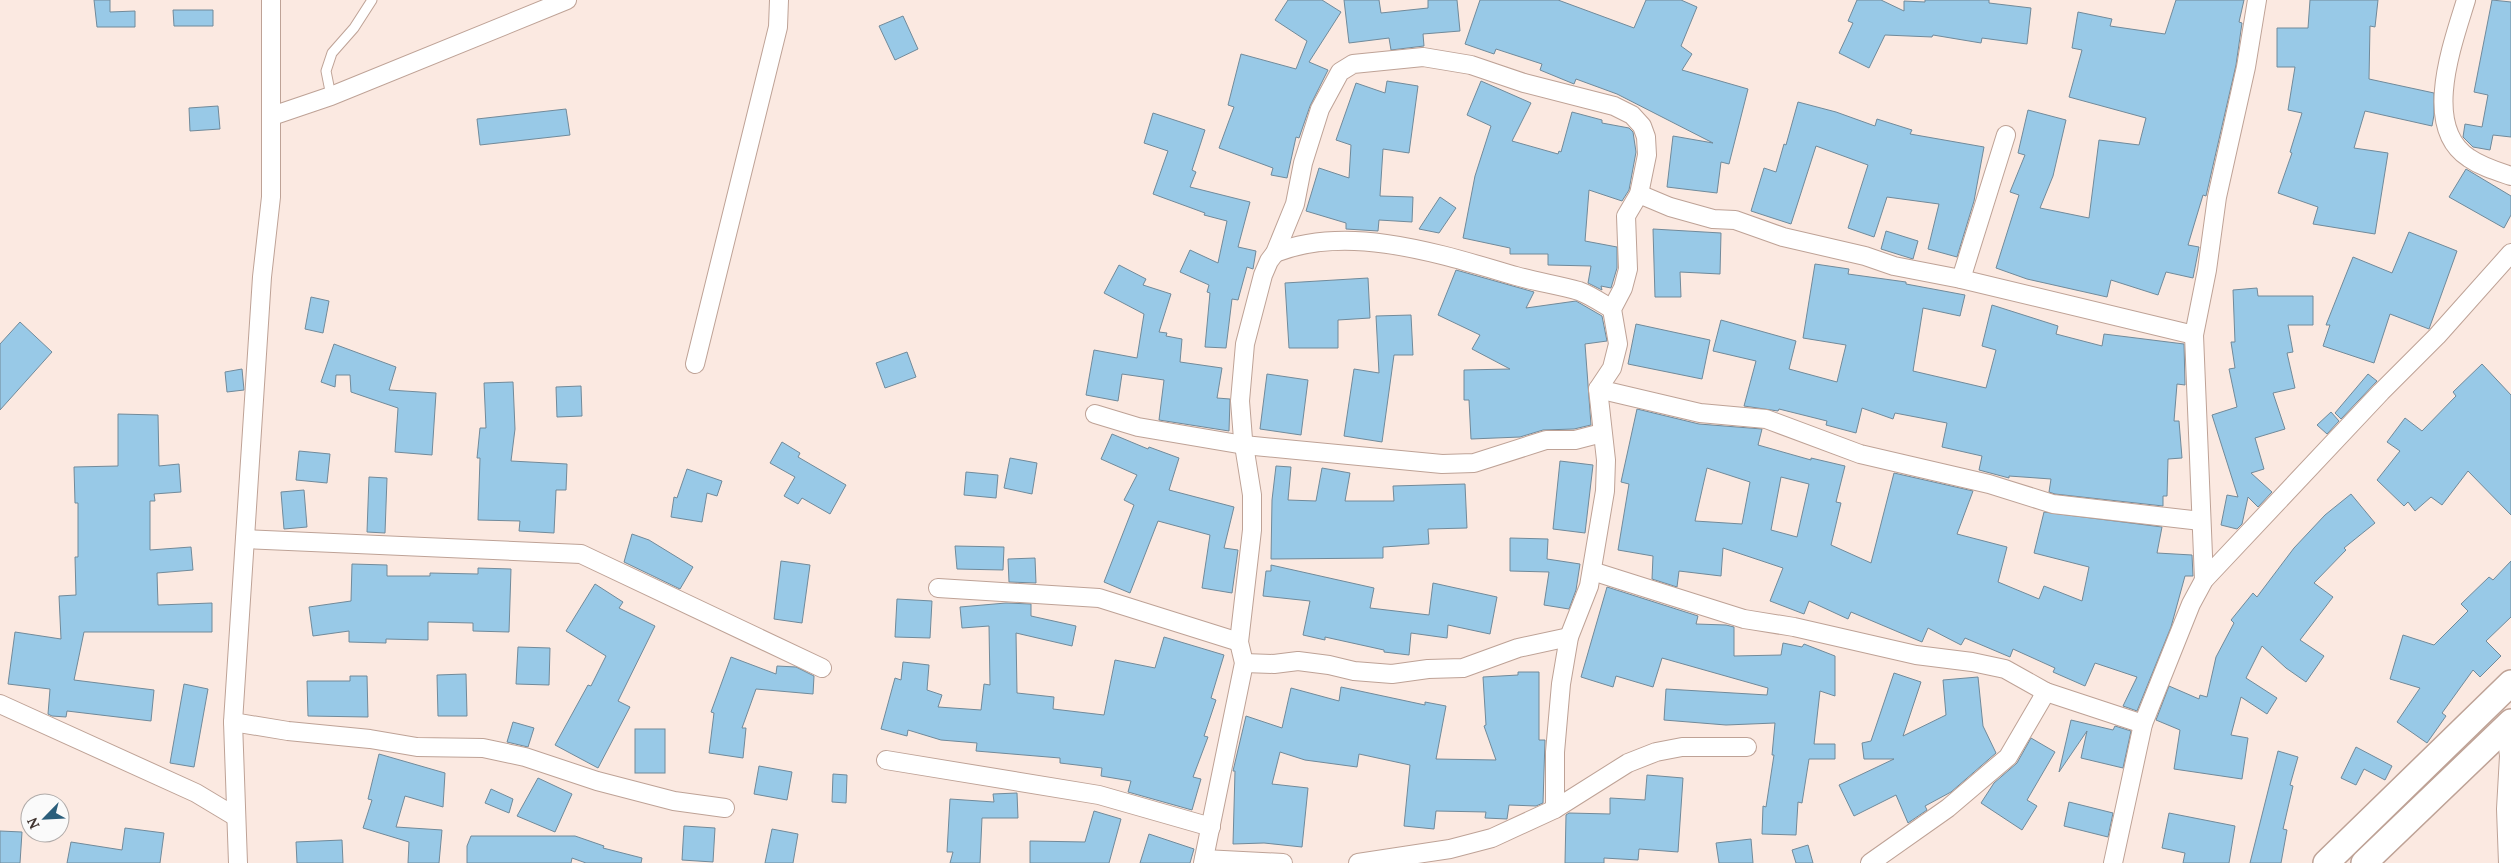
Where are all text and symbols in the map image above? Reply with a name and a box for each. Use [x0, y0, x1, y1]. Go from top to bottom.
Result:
north arrow [20, 793, 70, 843]
text: N [23, 815, 44, 832]

